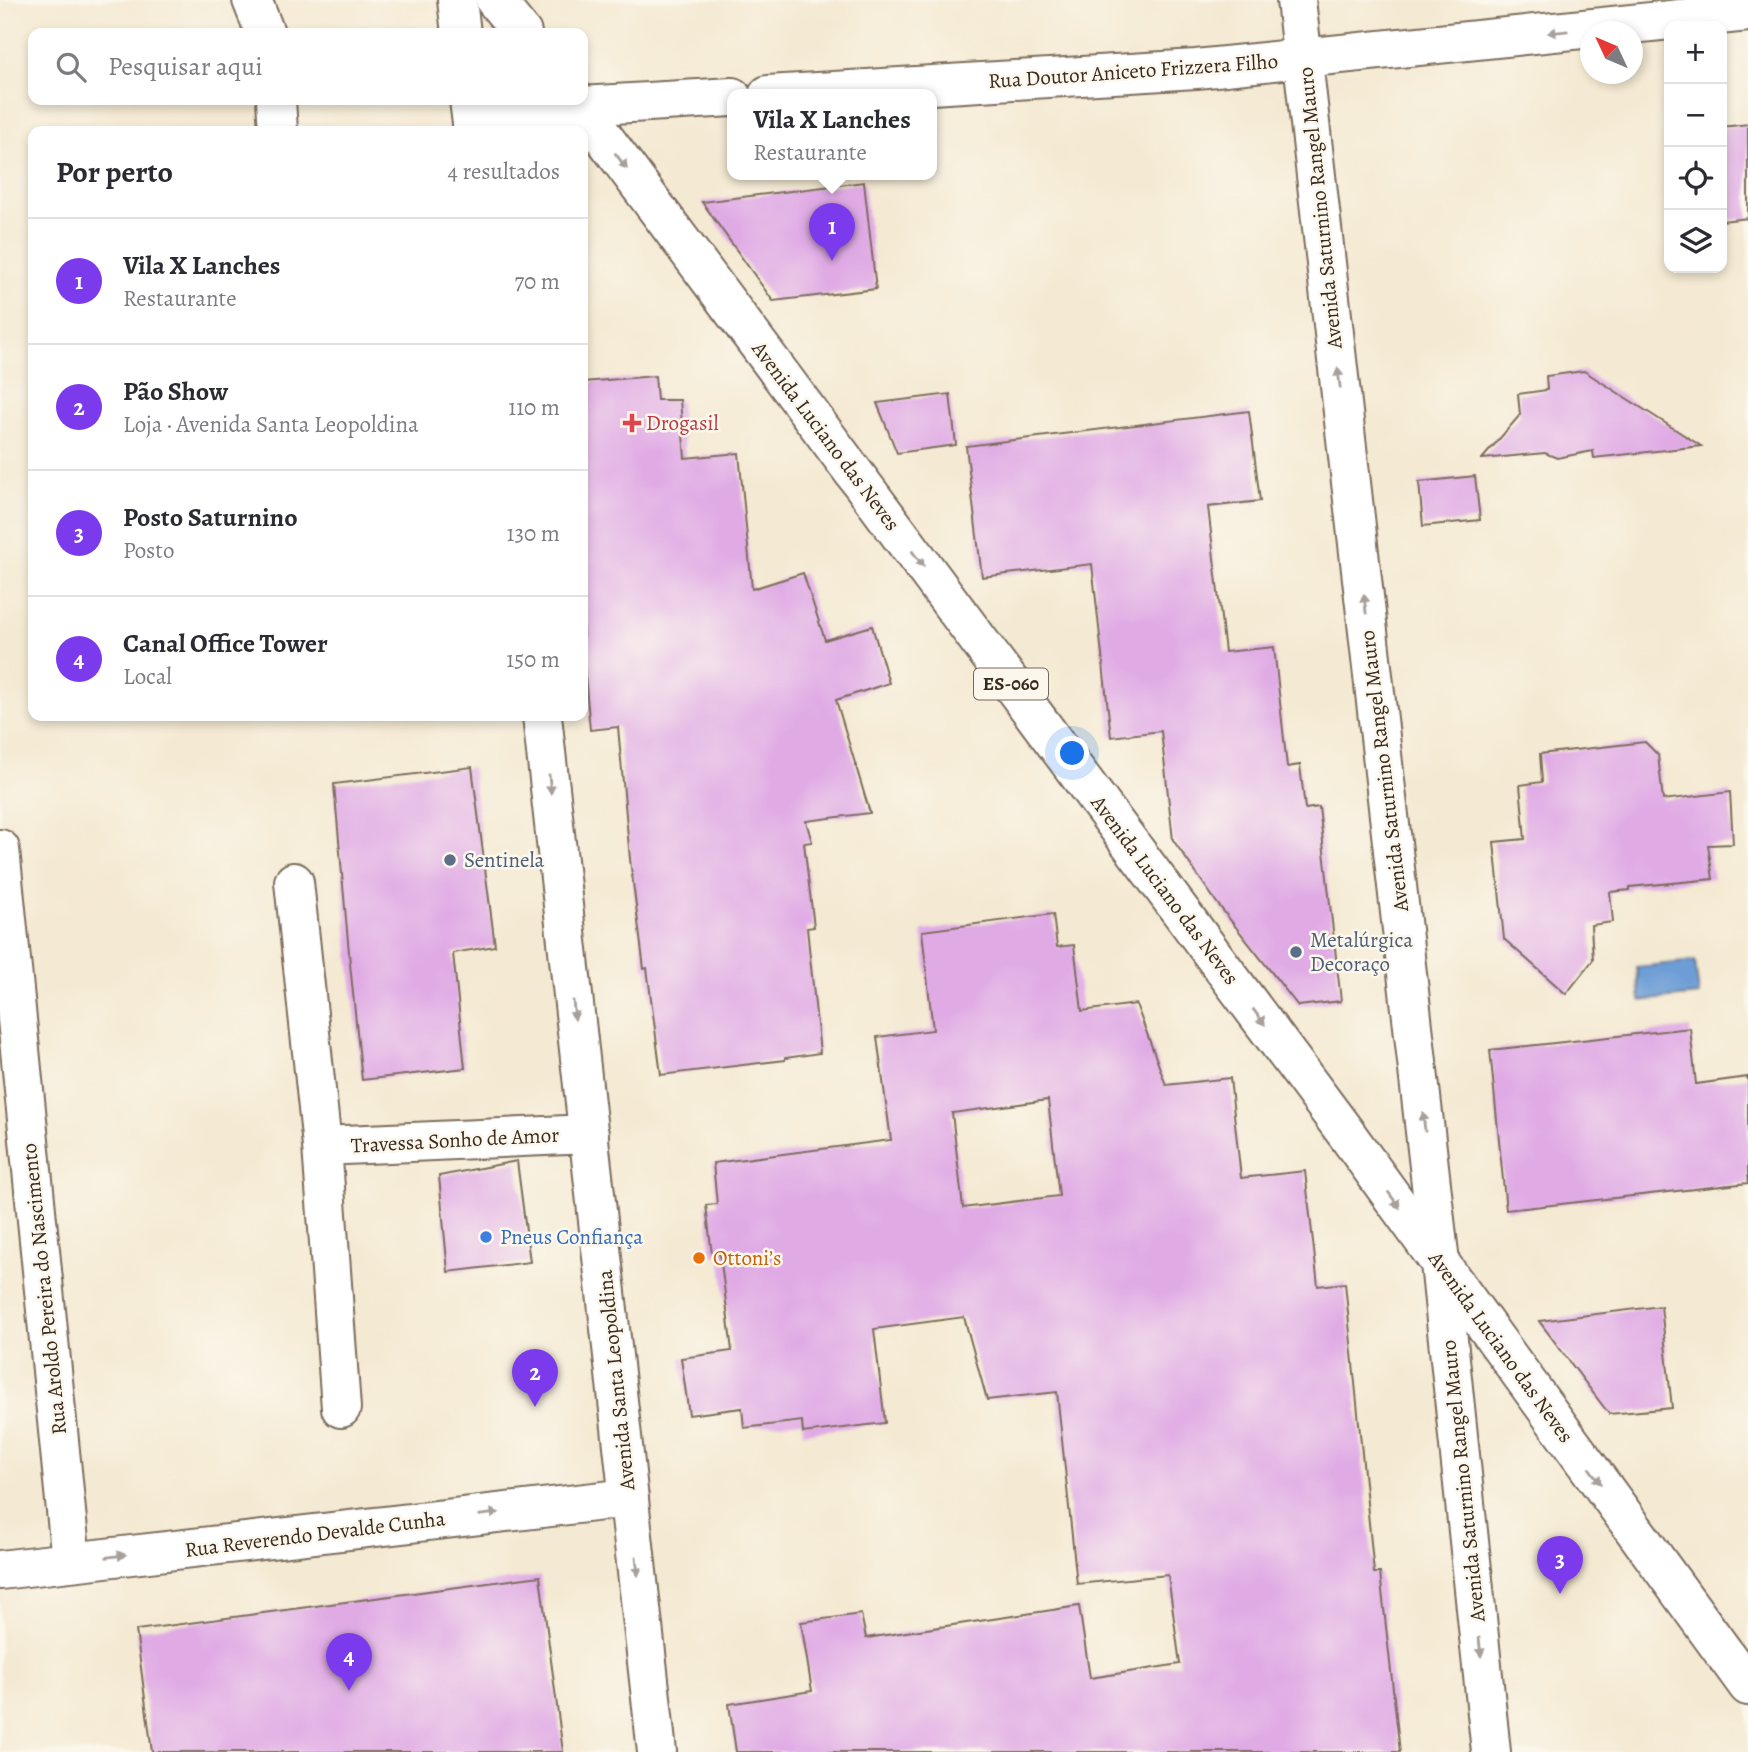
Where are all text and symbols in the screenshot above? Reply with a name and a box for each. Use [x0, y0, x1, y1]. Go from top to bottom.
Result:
north arrow [1580, 21, 1643, 84]
map controls [1664, 21, 1727, 273]
button: + [1664, 21, 1727, 84]
one-way arrow [1547, 26, 1569, 37]
search box [28, 28, 588, 105]
street label: Rua Doutor Aniceto Frizzera Filho [987, 47, 1279, 95]
icon: search [52, 48, 90, 86]
text: Pesquisar aqui [108, 49, 263, 84]
street label: Avenida Saturnino Rangel Mauro [1291, 66, 1349, 351]
button: − [1664, 84, 1727, 147]
popup [727, 89, 937, 180]
text: Vila X Lanches [753, 102, 911, 137]
text: Restaurante [753, 137, 867, 168]
button: locate [1664, 147, 1727, 210]
one-way arrow [614, 151, 629, 169]
text: Por perto [56, 152, 173, 192]
text: 4 resultados [447, 156, 560, 187]
pin: 1 [809, 203, 855, 261]
button: layers [1664, 210, 1727, 273]
text: Vila X Lanches [123, 248, 280, 283]
text: 1 [75, 266, 83, 297]
text: 70 m [514, 266, 560, 297]
text: Restaurante [123, 283, 236, 314]
street label: Avenida Luciano das Neves [745, 335, 906, 536]
one-way arrow [1334, 366, 1345, 388]
text: Pão Show [123, 374, 228, 409]
text: 2 [73, 392, 85, 423]
text: 110 m [508, 392, 560, 423]
text: Loja · Avenida Santa Leopoldina [123, 409, 419, 440]
place label: Drogasil [646, 409, 719, 437]
marker: Drogasil [624, 415, 640, 431]
text: Posto Saturnino [123, 500, 298, 535]
text: 3 [74, 518, 84, 549]
text: 130 m [507, 518, 560, 549]
text: Posto [123, 535, 174, 566]
one-way arrow [911, 550, 925, 568]
one-way arrow [1359, 592, 1370, 614]
text: Canal Office Tower [123, 626, 328, 661]
street label: Avenida Saturnino Rangel Mauro [1353, 629, 1415, 914]
text: 4 [74, 644, 84, 675]
text: 150 m [506, 644, 560, 675]
text: Local [123, 661, 172, 692]
road number: ES-060 [974, 668, 1048, 699]
your location [1055, 736, 1089, 770]
one-way arrow [544, 773, 555, 795]
street label: Avenida Luciano das Neves [1084, 789, 1245, 990]
place label: Sentinela [464, 846, 545, 874]
marker: Sentinela [442, 852, 458, 868]
place label: Metalúrgica Decoraço [1310, 926, 1413, 978]
marker: Metalúrgica Decoraço [1288, 944, 1304, 960]
one-way arrow [569, 999, 580, 1021]
one-way arrow [1252, 1007, 1267, 1025]
one-way arrow [1419, 1111, 1430, 1133]
street label: Travessa Sonho de Amor [350, 1121, 560, 1159]
street label: Rua Aroldo Pereira do Nascimento [15, 1142, 73, 1436]
one-way arrow [1387, 1190, 1402, 1208]
place label: Pneus Confiança [500, 1223, 643, 1251]
marker: Pneus Confiança [478, 1229, 494, 1245]
place label: Ottoni’s [713, 1244, 781, 1272]
street label: Avenida Luciano das Neves [1421, 1245, 1580, 1448]
marker: Ottoni’s [691, 1250, 707, 1266]
street label: Avenida Santa Leopoldina [590, 1268, 642, 1493]
street label: Avenida Saturnino Rangel Mauro [1434, 1339, 1492, 1624]
pin: 2 [512, 1349, 558, 1407]
one-way arrow [1588, 1467, 1602, 1485]
street label: Rua Reverendo Devalde Cunha [183, 1504, 447, 1564]
one-way arrow [478, 1508, 500, 1519]
pin: 3 [1537, 1536, 1583, 1594]
one-way arrow [106, 1551, 128, 1562]
one-way arrow [631, 1555, 642, 1577]
pin: 4 [326, 1633, 372, 1691]
one-way arrow [1475, 1636, 1486, 1658]

